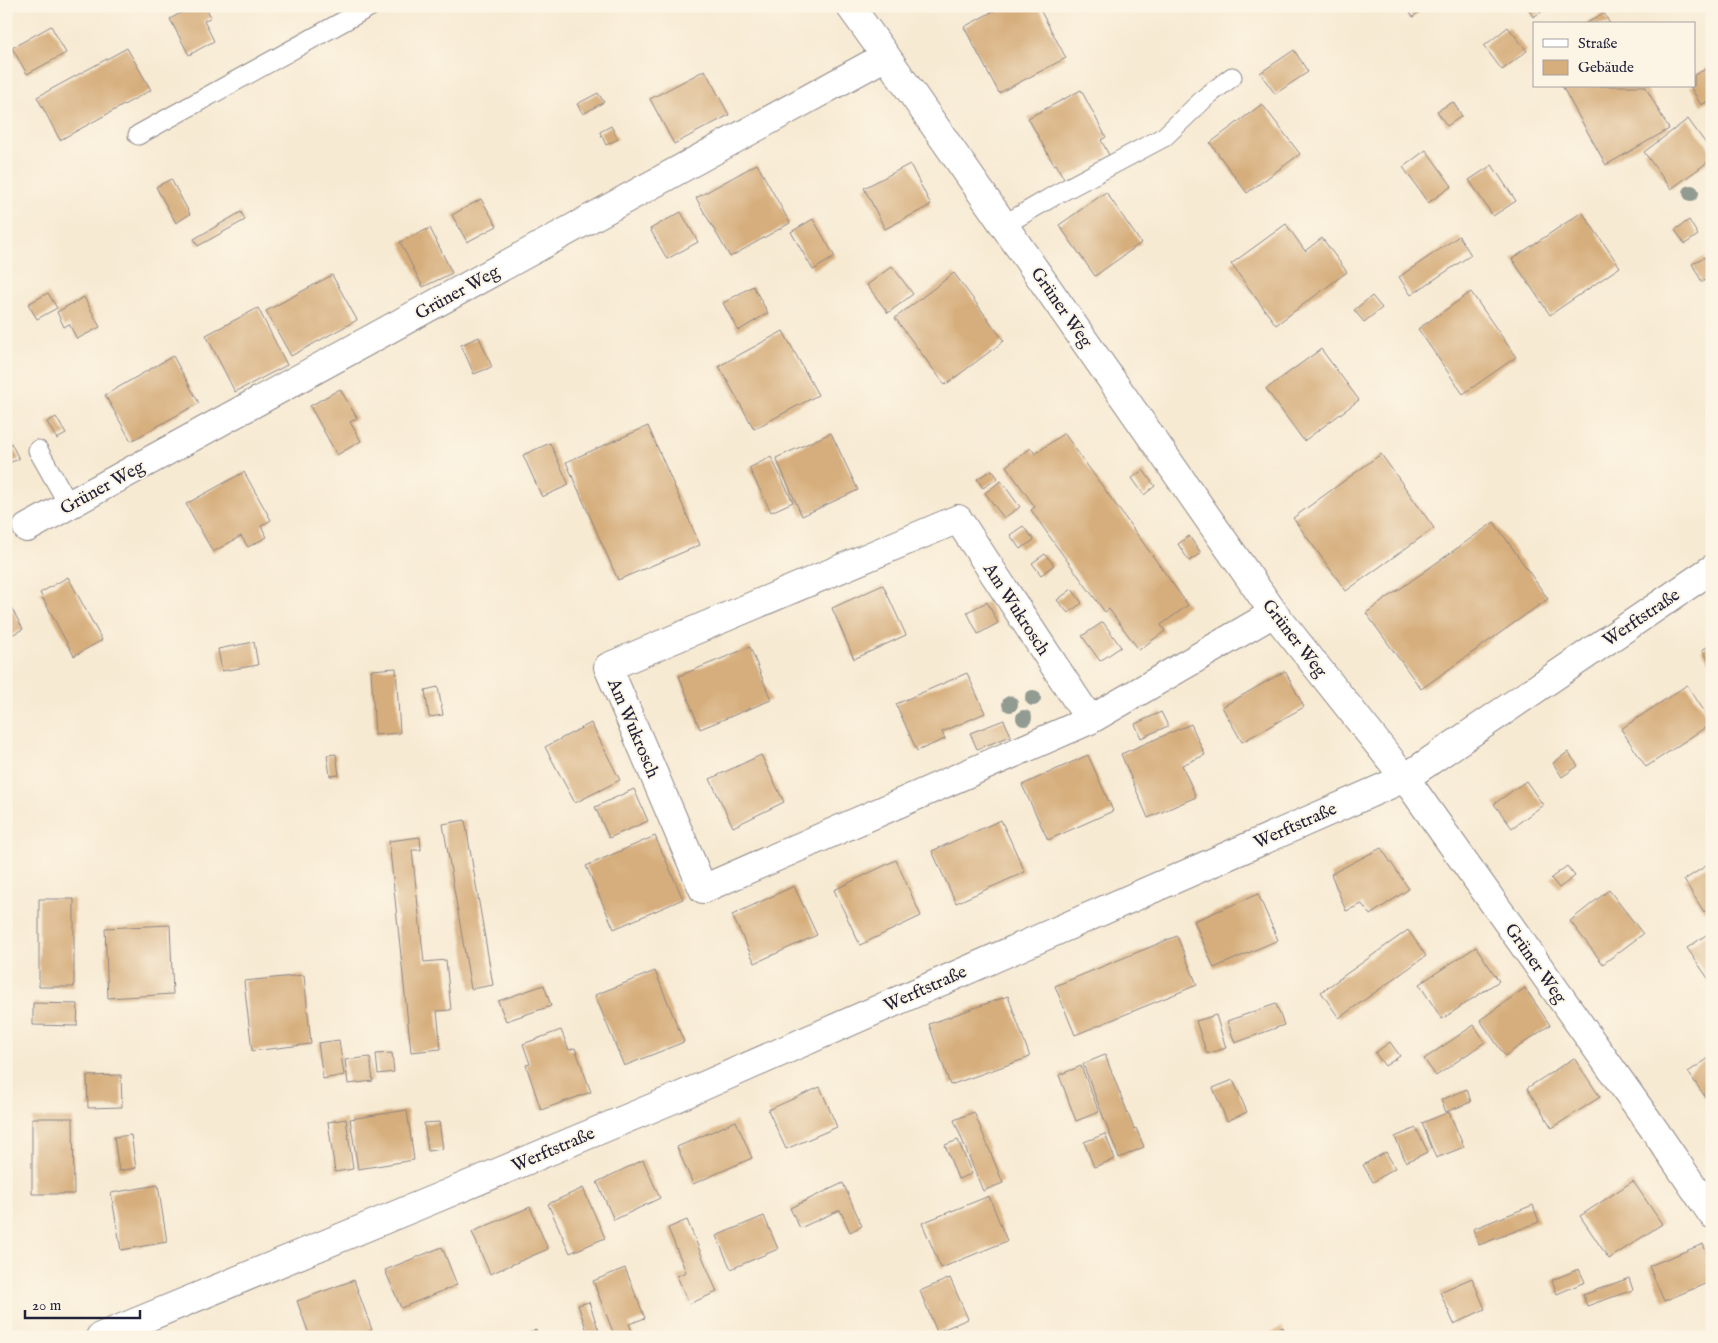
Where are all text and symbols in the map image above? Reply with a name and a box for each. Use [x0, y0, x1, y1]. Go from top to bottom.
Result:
legend [1533, 22, 1696, 88]
text: Straße [1578, 34, 1618, 53]
text: Gebäude [1578, 58, 1634, 77]
street label: Grüner Weg [412, 261, 504, 326]
street label: Grüner Weg [1025, 263, 1097, 353]
street label: Grüner Weg [57, 456, 149, 521]
street label: Am Wukrosch [977, 558, 1054, 661]
street label: Werftstraße [1599, 584, 1685, 652]
street label: Grüner Weg [1256, 595, 1332, 683]
street label: Am Wukrosch [601, 675, 664, 782]
street label: Werftstraße [1251, 798, 1341, 855]
street label: Grüner Weg [1499, 919, 1571, 1009]
street label: Werftstraße [881, 961, 971, 1018]
street label: Werftstraße [508, 1123, 599, 1178]
scale bar [25, 1288, 140, 1320]
text: 20 m [32, 1296, 62, 1315]

